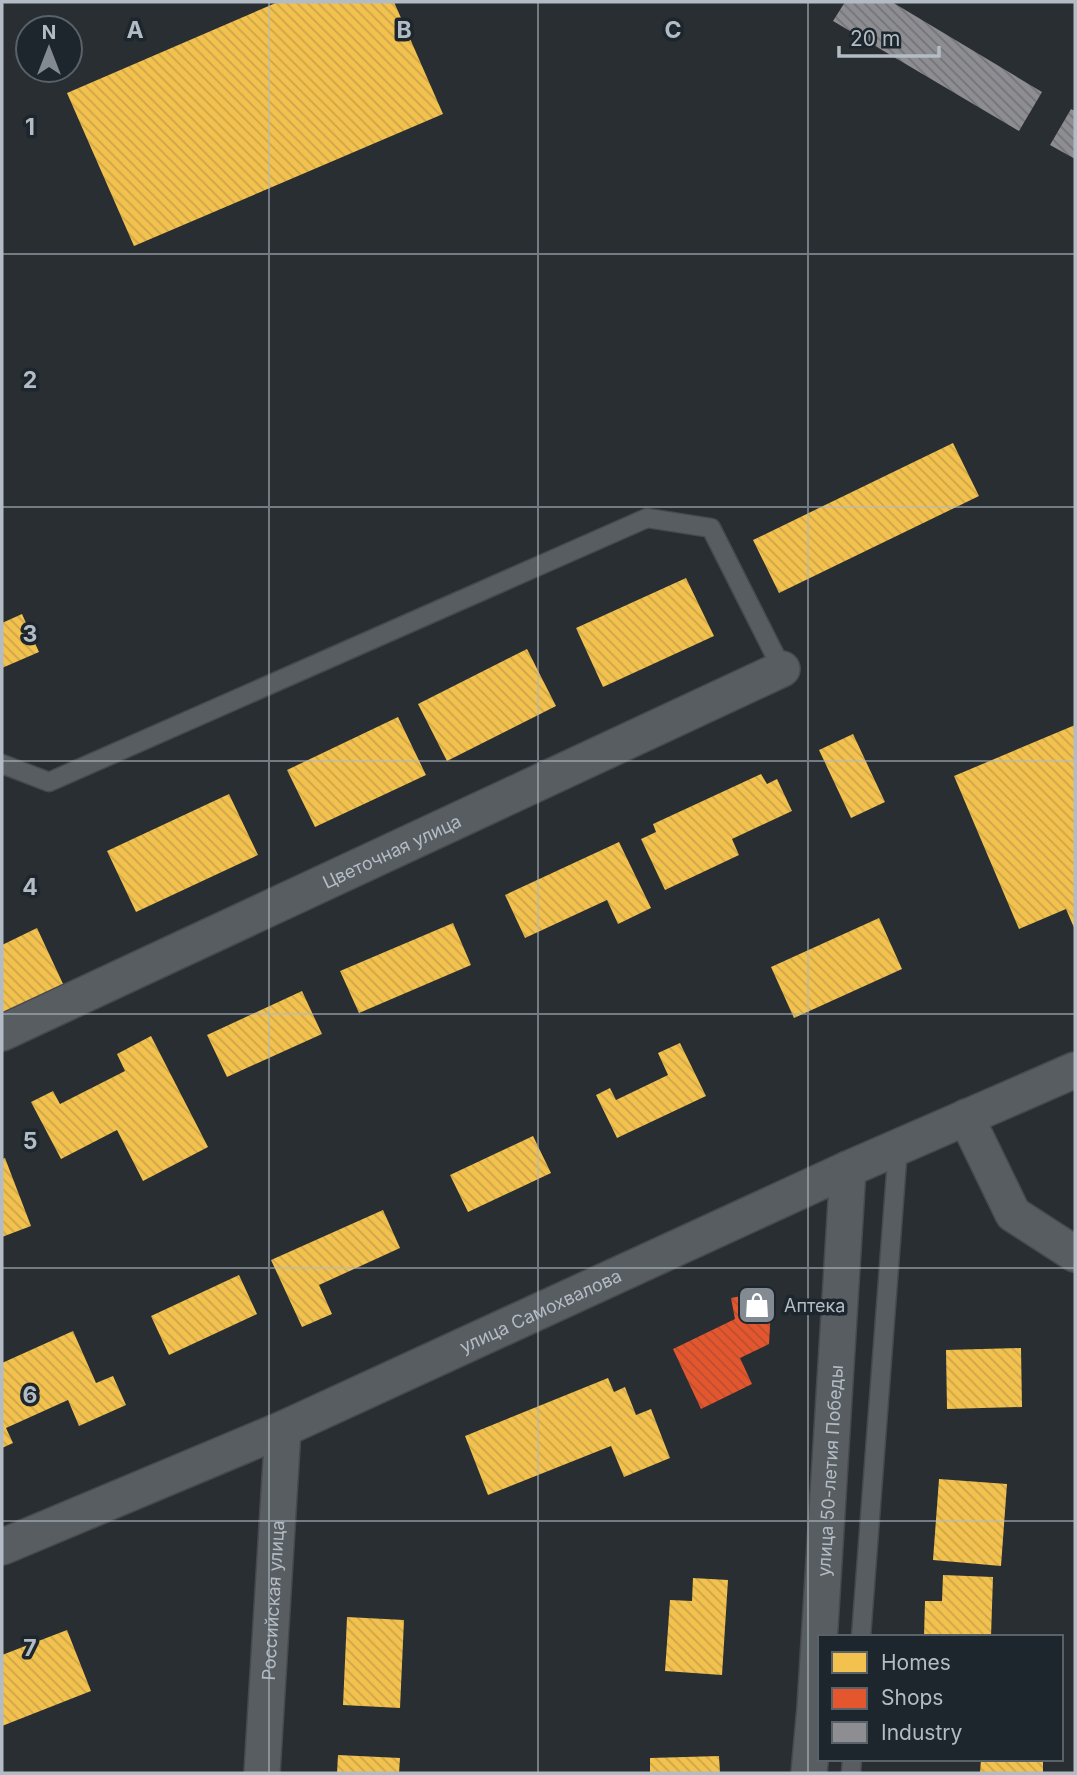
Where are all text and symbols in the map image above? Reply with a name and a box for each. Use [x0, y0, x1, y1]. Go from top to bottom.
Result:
north arrow [14, 14, 84, 84]
scale bar [839, 14, 939, 58]
text: A [126, 16, 144, 44]
text: B [396, 16, 412, 44]
text: C [664, 16, 682, 44]
text: N [42, 21, 56, 44]
text: 20 m [850, 26, 900, 51]
text: 1 [25, 113, 35, 141]
text: 2 [23, 366, 37, 394]
text: 3 [23, 620, 37, 648]
street label: Цветочная улица [319, 810, 464, 892]
text: 4 [22, 873, 38, 901]
text: 5 [23, 1127, 37, 1155]
street label: улица Самохвалова [456, 1264, 624, 1357]
shop icon: Аптека [736, 1284, 778, 1326]
place label: Аптека [784, 1295, 845, 1316]
street label: улица 50-летия Победы [813, 1364, 846, 1577]
text: 6 [23, 1381, 37, 1409]
street label: Российская улица [257, 1520, 288, 1681]
text: 7 [23, 1634, 37, 1662]
legend [818, 1635, 1063, 1761]
text: Homes [881, 1650, 951, 1675]
text: Shops [881, 1685, 943, 1710]
text: Industry [881, 1720, 963, 1745]

